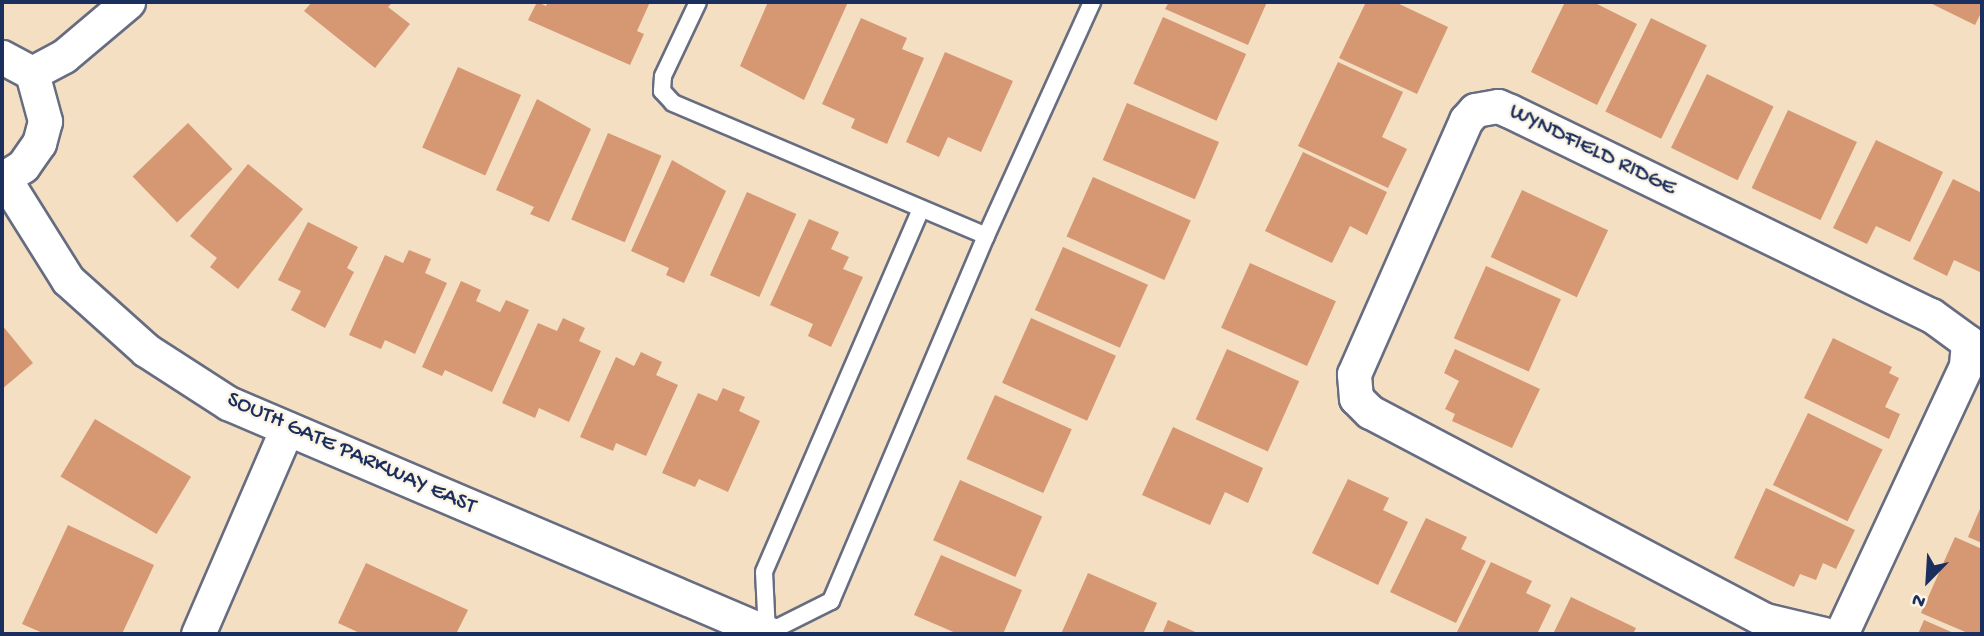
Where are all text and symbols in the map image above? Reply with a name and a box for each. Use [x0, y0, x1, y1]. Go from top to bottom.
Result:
street label: WYNDFIELD RIDGE [1504, 99, 1680, 203]
street label: SOUTH GATE PARKWAY EAST [222, 387, 480, 521]
north arrow [1893, 545, 1963, 615]
text: N [1909, 587, 1930, 613]

